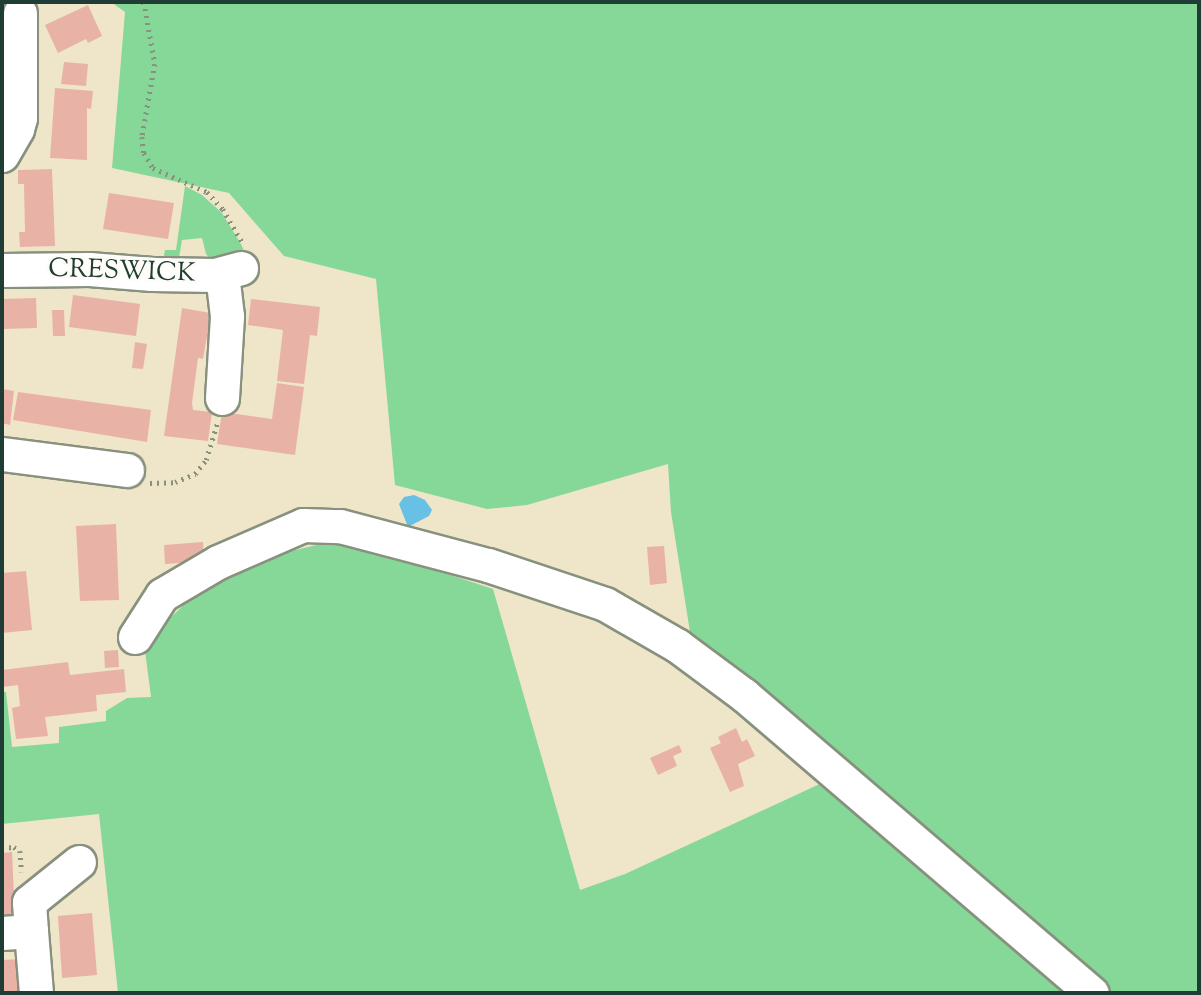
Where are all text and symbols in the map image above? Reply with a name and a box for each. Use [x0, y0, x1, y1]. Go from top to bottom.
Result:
street label: CRESWICK [48, 254, 196, 290]

